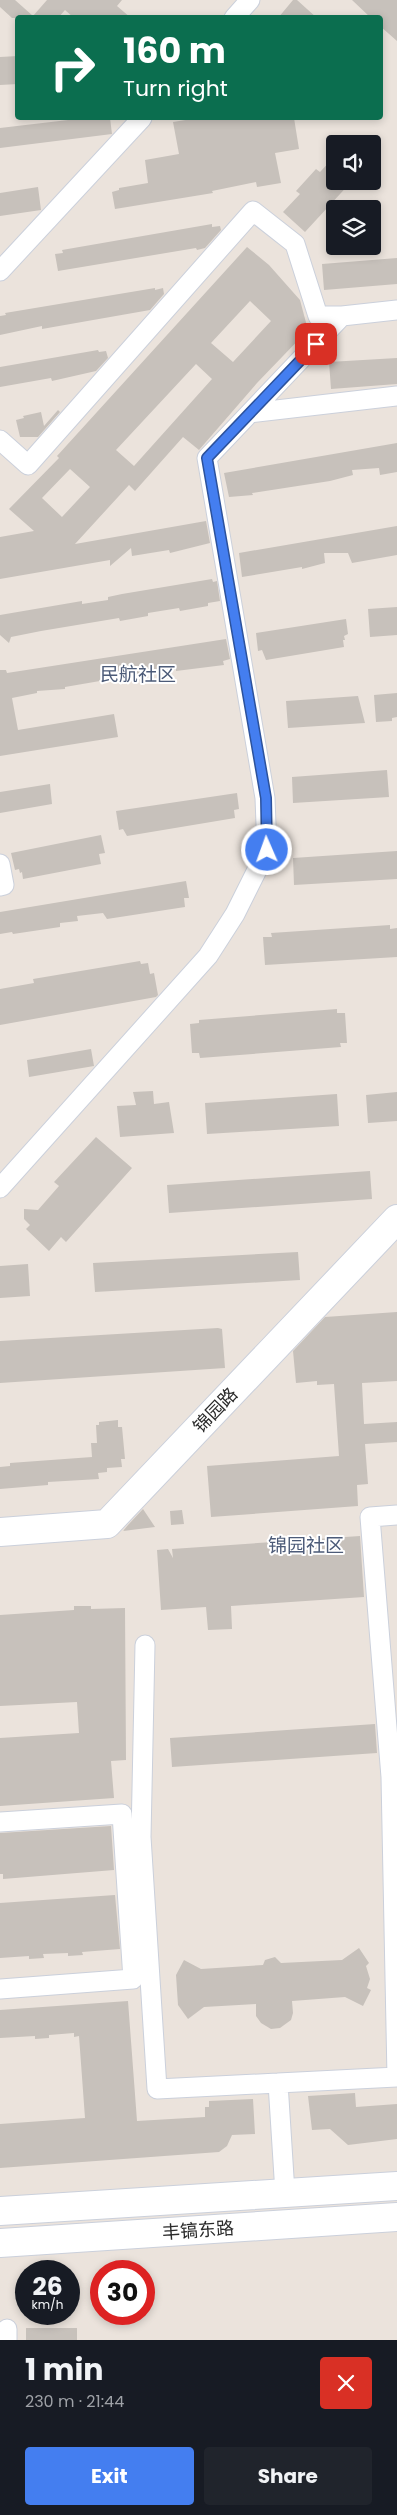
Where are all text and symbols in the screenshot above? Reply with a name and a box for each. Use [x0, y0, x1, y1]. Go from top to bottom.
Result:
text: 160 m [123, 26, 226, 75]
icon: right [40, 35, 105, 100]
text: Turn right [123, 73, 228, 104]
map controls [326, 135, 381, 255]
button: sound [326, 135, 381, 190]
button: layers [326, 200, 381, 255]
pin [295, 323, 337, 365]
icon: arrive [302, 330, 330, 358]
district label: 民航社区 [100, 661, 176, 688]
position arrow [240, 823, 292, 875]
street label: 锦园路 [187, 1382, 243, 1438]
district label: 锦园社区 [268, 1532, 344, 1559]
street label: 丰镐东路 [161, 2215, 235, 2245]
speed limit sign: 30 [90, 2260, 155, 2325]
text: 26 [32, 2269, 63, 2304]
text: km/h [32, 2296, 63, 2313]
text: 1 min [25, 2348, 103, 2391]
button: close [320, 2357, 372, 2409]
text: 230 m · 21:44 [25, 2390, 124, 2413]
button: Exit [25, 2447, 194, 2505]
button: Share [204, 2447, 372, 2505]

